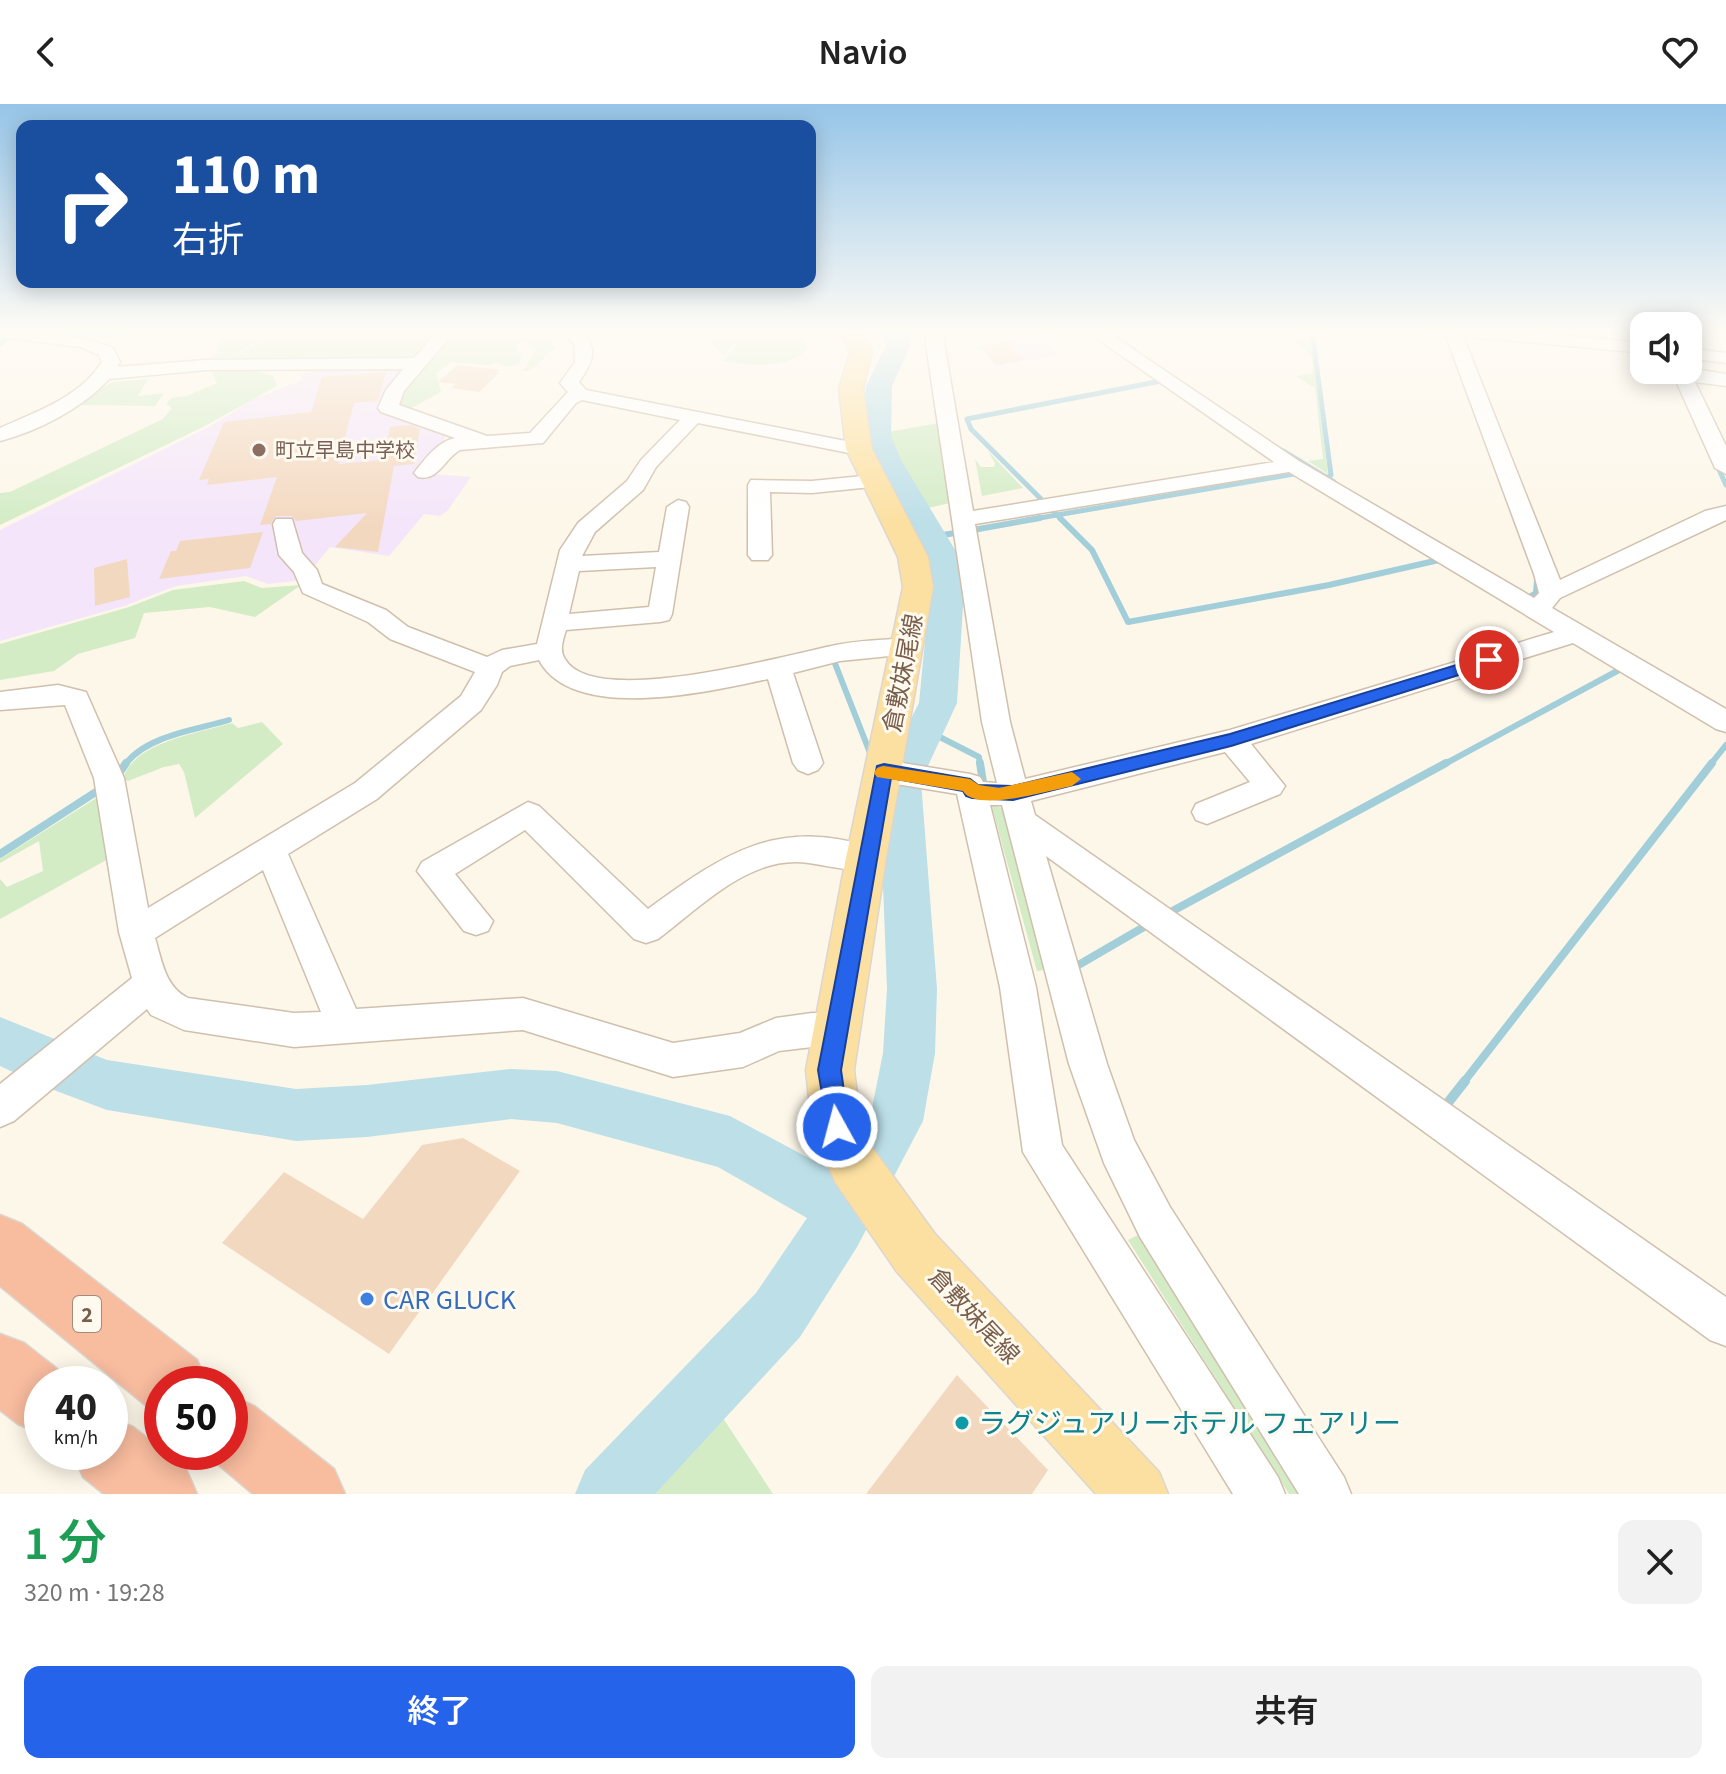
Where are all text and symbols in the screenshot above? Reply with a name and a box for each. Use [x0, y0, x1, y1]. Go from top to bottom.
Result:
text: Navio [818, 27, 908, 78]
icon: back [24, 30, 68, 74]
icon: heart [1658, 30, 1702, 74]
text: 110 m [172, 136, 320, 215]
icon: right [40, 152, 144, 256]
text: 右折 [172, 215, 244, 266]
map controls [1630, 312, 1702, 384]
button: sound [1630, 312, 1702, 384]
place label: 町立早島中学校 [275, 437, 415, 465]
marker: 町立早島中学校 [250, 441, 268, 459]
street label: 倉敷妹尾線 [875, 611, 932, 735]
pin [1455, 626, 1523, 694]
icon: arrive [1467, 638, 1511, 682]
position arrow [795, 1085, 879, 1169]
street label: 倉敷妹尾線 [920, 1261, 1027, 1372]
place label: CAR GLUCK [383, 1280, 517, 1320]
marker: CAR GLUCK [358, 1290, 376, 1308]
road number: 2 [73, 1296, 101, 1332]
speed limit sign: 50 [144, 1366, 248, 1470]
text: 40 [55, 1379, 97, 1436]
place label: ラグジュアリーホテル フェアリー [978, 1404, 1401, 1444]
marker: ラグジュアリーホテル フェアリー [953, 1414, 971, 1432]
text: km/h [54, 1424, 98, 1452]
text: 1 分 [24, 1510, 106, 1578]
button: close [1618, 1520, 1702, 1604]
text: 320 m · 19:28 [24, 1574, 165, 1611]
button: 終了 [24, 1666, 855, 1758]
button: 共有 [871, 1666, 1702, 1758]

